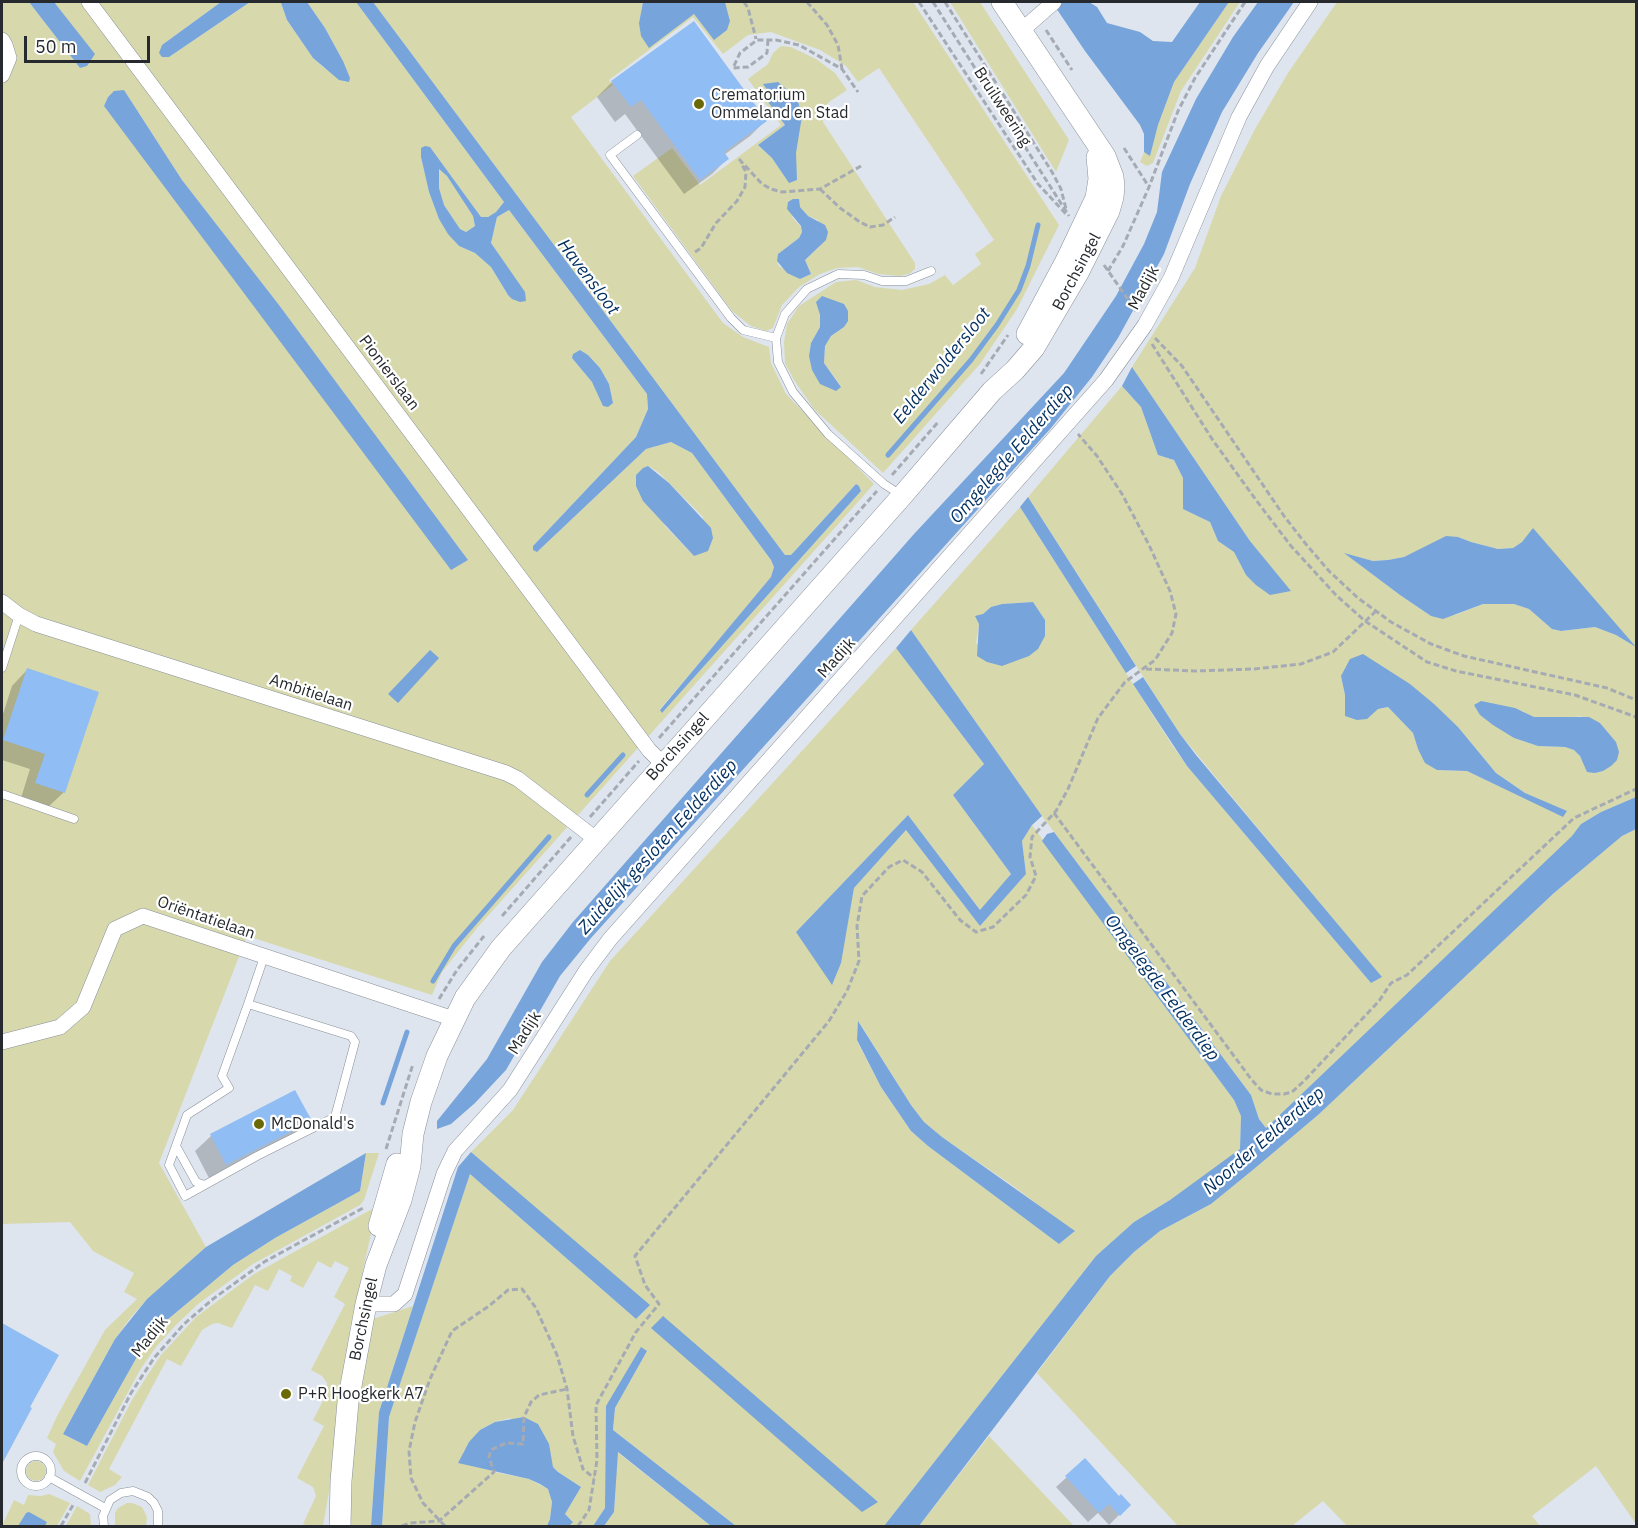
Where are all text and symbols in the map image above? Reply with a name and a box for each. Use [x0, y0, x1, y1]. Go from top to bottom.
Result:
scale bar [27, 24, 153, 62]
text: 50 m [35, 35, 77, 58]
street label: Bruilweering [969, 64, 1035, 150]
place label: Crematorium Ommeland en Stad [711, 85, 848, 123]
marker: Crematorium Ommeland en Stad [692, 97, 706, 111]
street label: Borchsingel [1049, 230, 1105, 314]
water label: Havensloot [553, 235, 623, 319]
street label: Madijk [1124, 263, 1164, 313]
water label: Eelderwoldersloot [889, 304, 995, 428]
street label: Pionierslaan [355, 332, 423, 414]
water label: Omgelegde Eelderdiep [946, 380, 1078, 528]
street label: Madijk [814, 634, 860, 682]
street label: Ambitielaan [267, 671, 355, 715]
street label: Borchsingel [643, 709, 713, 785]
water label: Zuidelijk gesloten Eelderdiep [574, 755, 742, 939]
street label: Oriëntatielaan [155, 892, 257, 944]
water label: Omgelegde Eelderdiep [1100, 911, 1224, 1065]
street label: Madijk [504, 1008, 546, 1058]
water label: Noorder Eelderdiep [1199, 1082, 1329, 1200]
place label: McDonald's [271, 1114, 355, 1134]
marker: McDonald's [252, 1117, 266, 1131]
street label: Borchsingel [346, 1276, 382, 1362]
street label: Madijk [128, 1313, 172, 1361]
place label: P+R Hoogkerk A7 [298, 1384, 424, 1404]
marker: P+R Hoogkerk A7 [279, 1387, 293, 1401]

